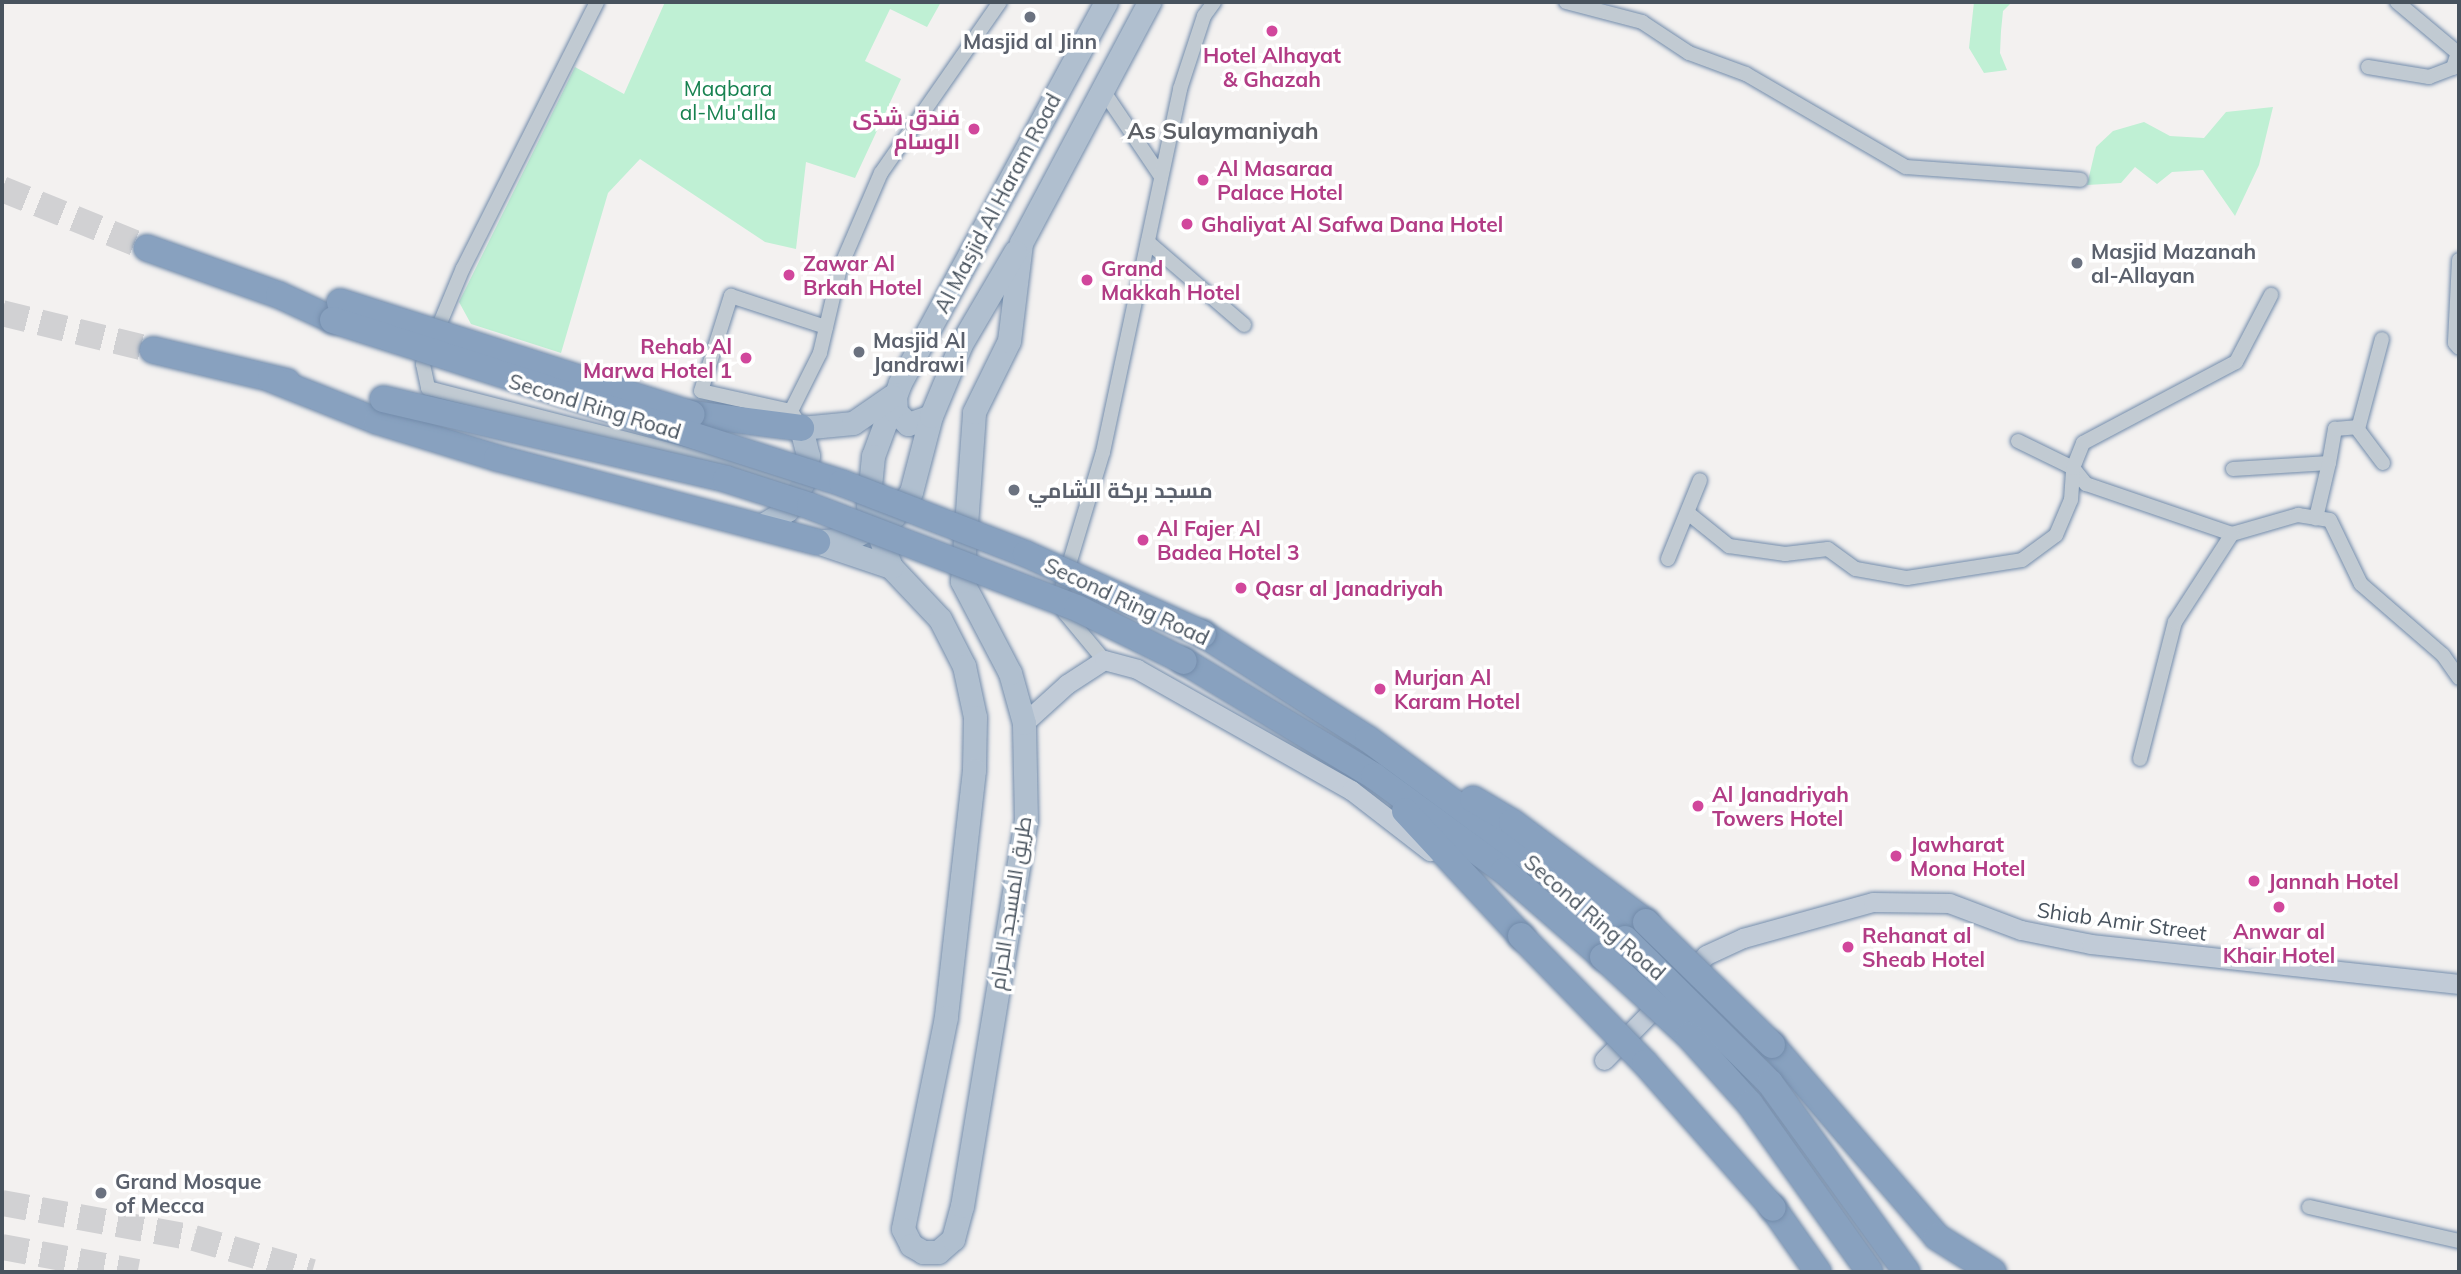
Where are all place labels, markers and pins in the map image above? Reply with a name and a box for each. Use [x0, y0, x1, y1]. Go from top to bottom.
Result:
marker: Masjid al Jinn [1022, 9, 1038, 25]
marker: Hotel Alhayat & Ghazah [1264, 23, 1280, 39]
place label: Masjid al Jinn [963, 28, 1097, 54]
place label: Hotel Alhayat & Ghazah [1203, 42, 1341, 92]
place label: فندق شذى الوسام [852, 104, 960, 154]
marker: فندق شذى الوسام [966, 121, 982, 137]
place label: Al Masaraa Palace Hotel [1217, 155, 1343, 205]
marker: Al Masaraa Palace Hotel [1195, 172, 1211, 188]
place label: Ghaliyat Al Safwa Dana Hotel [1201, 211, 1503, 237]
marker: Ghaliyat Al Safwa Dana Hotel [1179, 216, 1195, 232]
place label: Masjid Mazanah al-Allayan [2091, 238, 2256, 288]
place label: Zawar Al Brkah Hotel [803, 250, 922, 300]
place label: Grand Makkah Hotel [1101, 255, 1240, 305]
marker: Masjid Mazanah al-Allayan [2069, 255, 2085, 271]
marker: Zawar Al Brkah Hotel [781, 267, 797, 283]
marker: Grand Makkah Hotel [1079, 272, 1095, 288]
place label: Masjid Al Jandrawi [873, 327, 966, 377]
place label: Rehab Al Marwa Hotel 1 [583, 333, 732, 383]
marker: Masjid Al Jandrawi [851, 344, 867, 360]
marker: Rehab Al Marwa Hotel 1 [738, 350, 754, 366]
place label: مسجد بركة الشامي [1028, 477, 1213, 503]
marker: مسجد بركة الشامي [1006, 482, 1022, 498]
place label: Al Fajer Al Badea Hotel 3 [1157, 515, 1300, 565]
marker: Al Fajer Al Badea Hotel 3 [1135, 532, 1151, 548]
place label: Qasr al Janadriyah [1255, 575, 1443, 601]
marker: Qasr al Janadriyah [1233, 580, 1249, 596]
place label: Murjan Al Karam Hotel [1394, 664, 1520, 714]
marker: Murjan Al Karam Hotel [1372, 681, 1388, 697]
place label: Al Janadriyah Towers Hotel [1712, 781, 1849, 831]
marker: Al Janadriyah Towers Hotel [1690, 798, 1706, 814]
place label: Jawharat Mona Hotel [1910, 831, 2026, 881]
marker: Jawharat Mona Hotel [1888, 848, 1904, 864]
place label: Jannah Hotel [2268, 868, 2399, 894]
marker: Jannah Hotel [2246, 873, 2262, 889]
marker: Anwar al Khair Hotel [2271, 899, 2287, 915]
place label: Anwar al Khair Hotel [2223, 918, 2335, 968]
place label: Rehanat al Sheab Hotel [1862, 922, 1985, 972]
marker: Rehanat al Sheab Hotel [1840, 939, 1856, 955]
place label: Grand Mosque of Mecca [115, 1168, 261, 1218]
marker: Grand Mosque of Mecca [93, 1185, 109, 1201]

